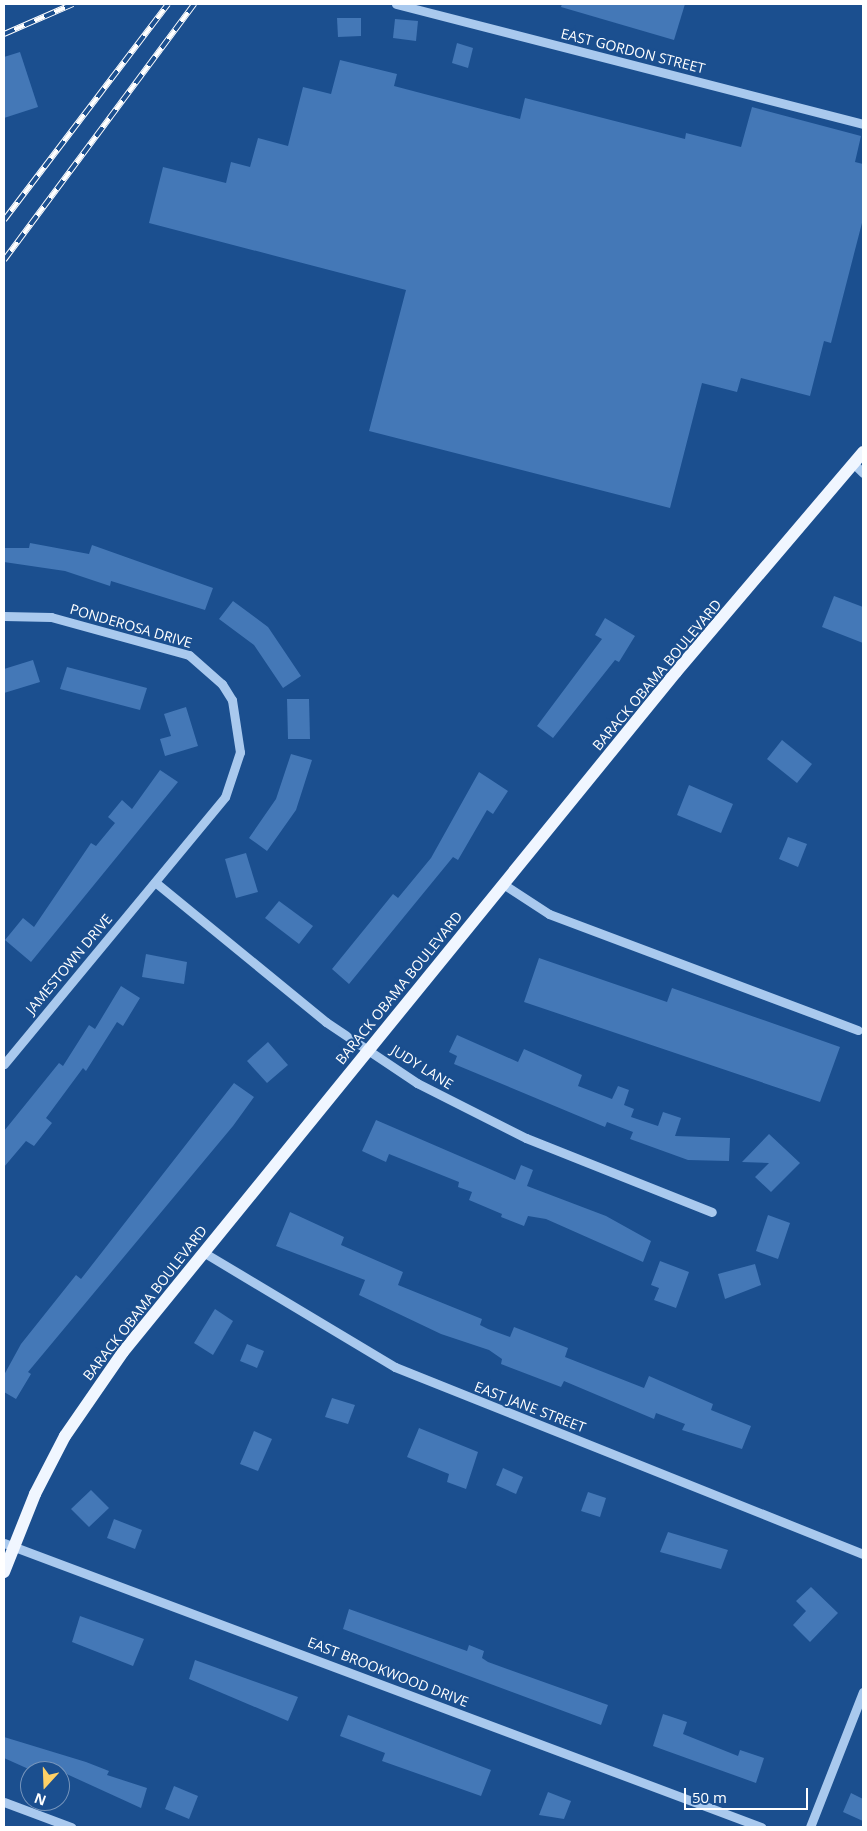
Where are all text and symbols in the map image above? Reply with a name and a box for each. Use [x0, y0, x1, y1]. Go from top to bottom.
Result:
street label: EAST GORDON STREET [559, 25, 707, 77]
street label: BARACK OBAMA BOULEVARD [589, 596, 725, 754]
street label: PONDEROSA DRIVE [68, 601, 194, 651]
street label: BARACK OBAMA BOULEVARD [332, 908, 466, 1068]
street label: JAMESTOWN DRIVE [22, 911, 116, 1017]
street label: JUDY LANE [388, 1041, 456, 1093]
street label: BARACK OBAMA BOULEVARD [79, 1222, 211, 1384]
street label: EAST JANE STREET [472, 1378, 588, 1436]
street label: EAST BROOKWOOD DRIVE [305, 1634, 471, 1710]
north arrow [20, 1761, 70, 1811]
scale bar [687, 1778, 811, 1810]
text: 50 m [692, 1787, 727, 1807]
text: N [31, 1789, 49, 1811]

